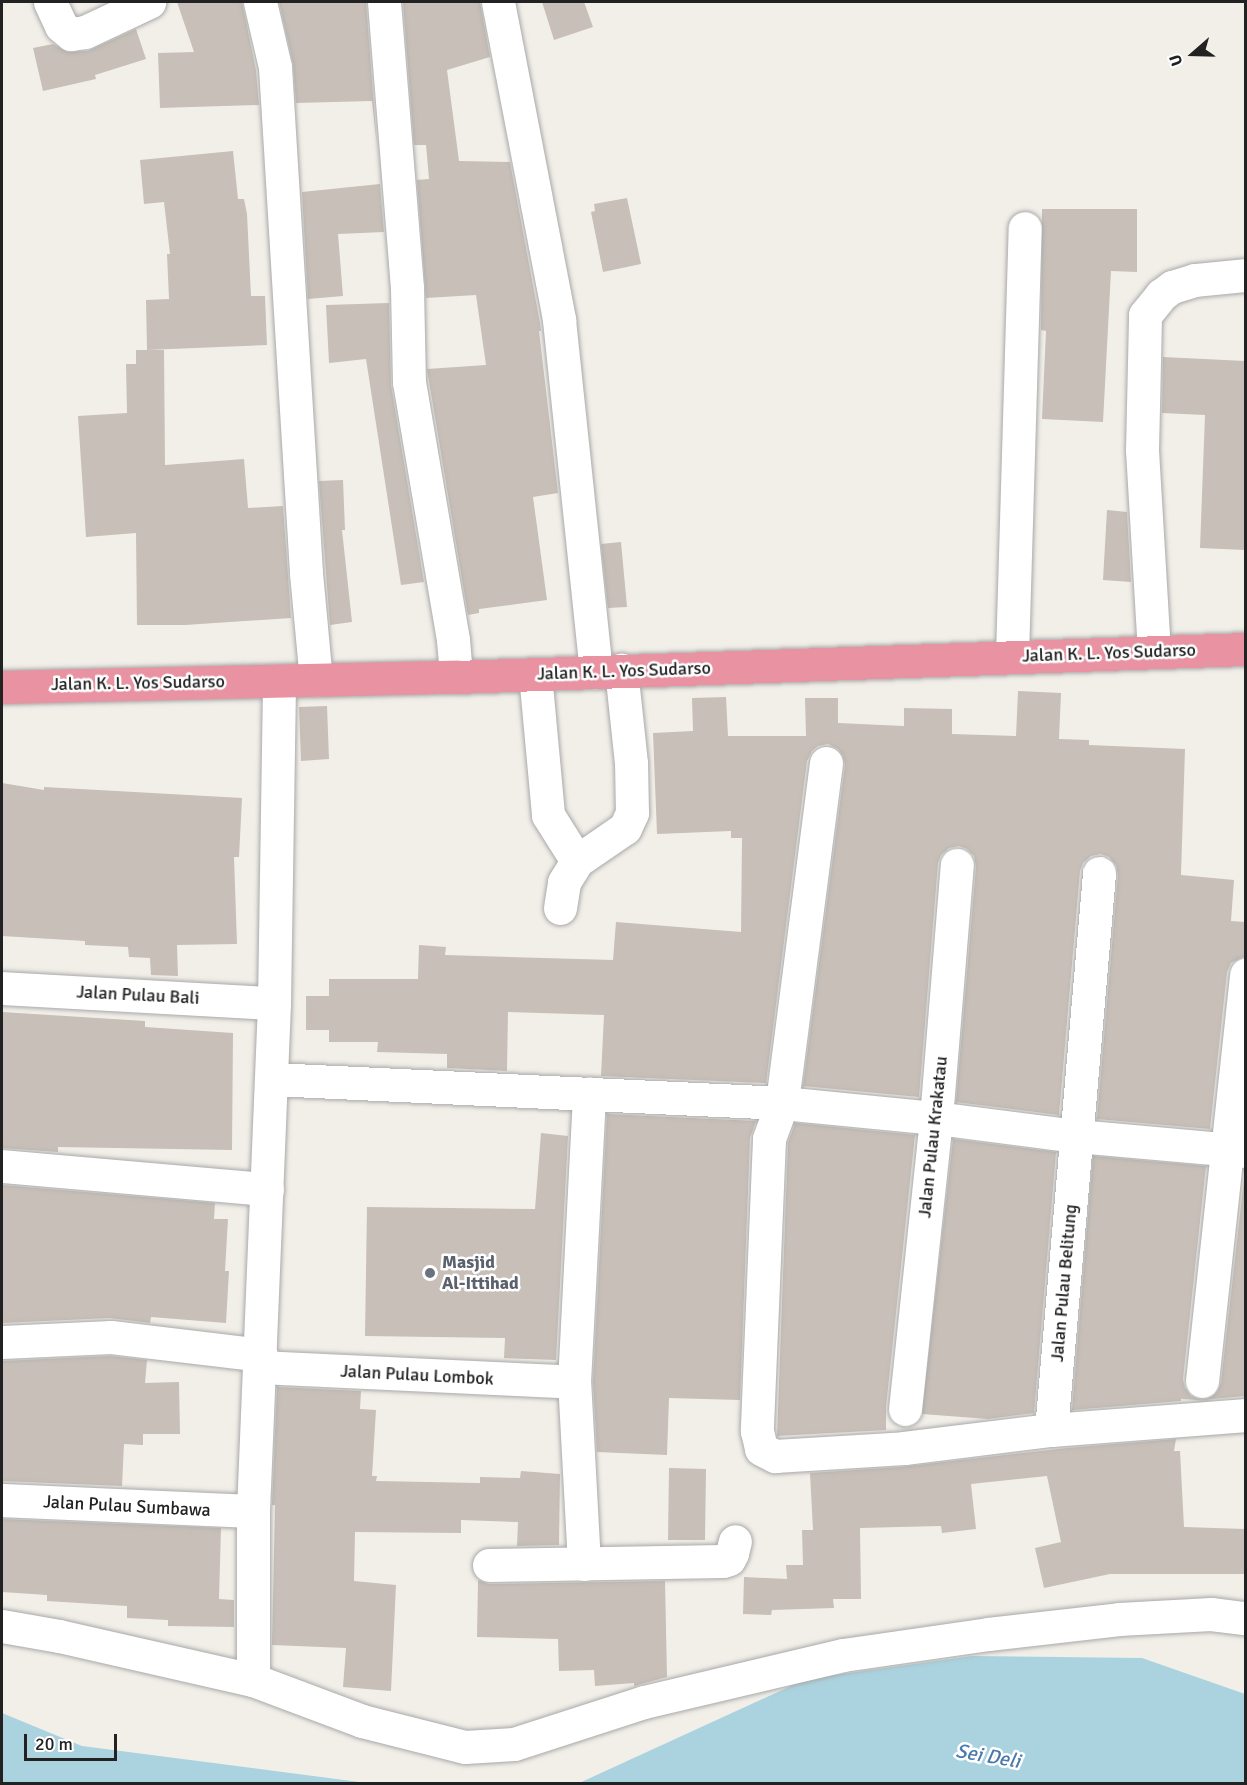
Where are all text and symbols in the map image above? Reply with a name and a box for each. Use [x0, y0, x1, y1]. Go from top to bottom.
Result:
north arrow [1163, 24, 1223, 84]
text: U [1165, 52, 1187, 69]
street label: Jalan K. L. Yos Sudarso [1022, 639, 1196, 667]
street label: Jalan K. L. Yos Sudarso [537, 657, 711, 685]
street label: Jalan K. L. Yos Sudarso [51, 671, 225, 695]
street label: Jalan Pulau Bali [76, 981, 200, 1009]
street label: Jalan Pulau Krakatau [914, 1055, 952, 1219]
street label: Jalan Pulau Belitung [1046, 1203, 1082, 1363]
place label: Masjid Al-Ittihad [442, 1252, 519, 1294]
marker: Masjid Al-Ittihad [423, 1266, 437, 1280]
street label: Jalan Pulau Lombok [340, 1360, 494, 1390]
street label: Jalan Pulau Sumbawa [43, 1491, 211, 1521]
scale bar [27, 1722, 120, 1760]
text: 20 m [35, 1733, 73, 1755]
water label: Sei Deli [954, 1739, 1022, 1773]

